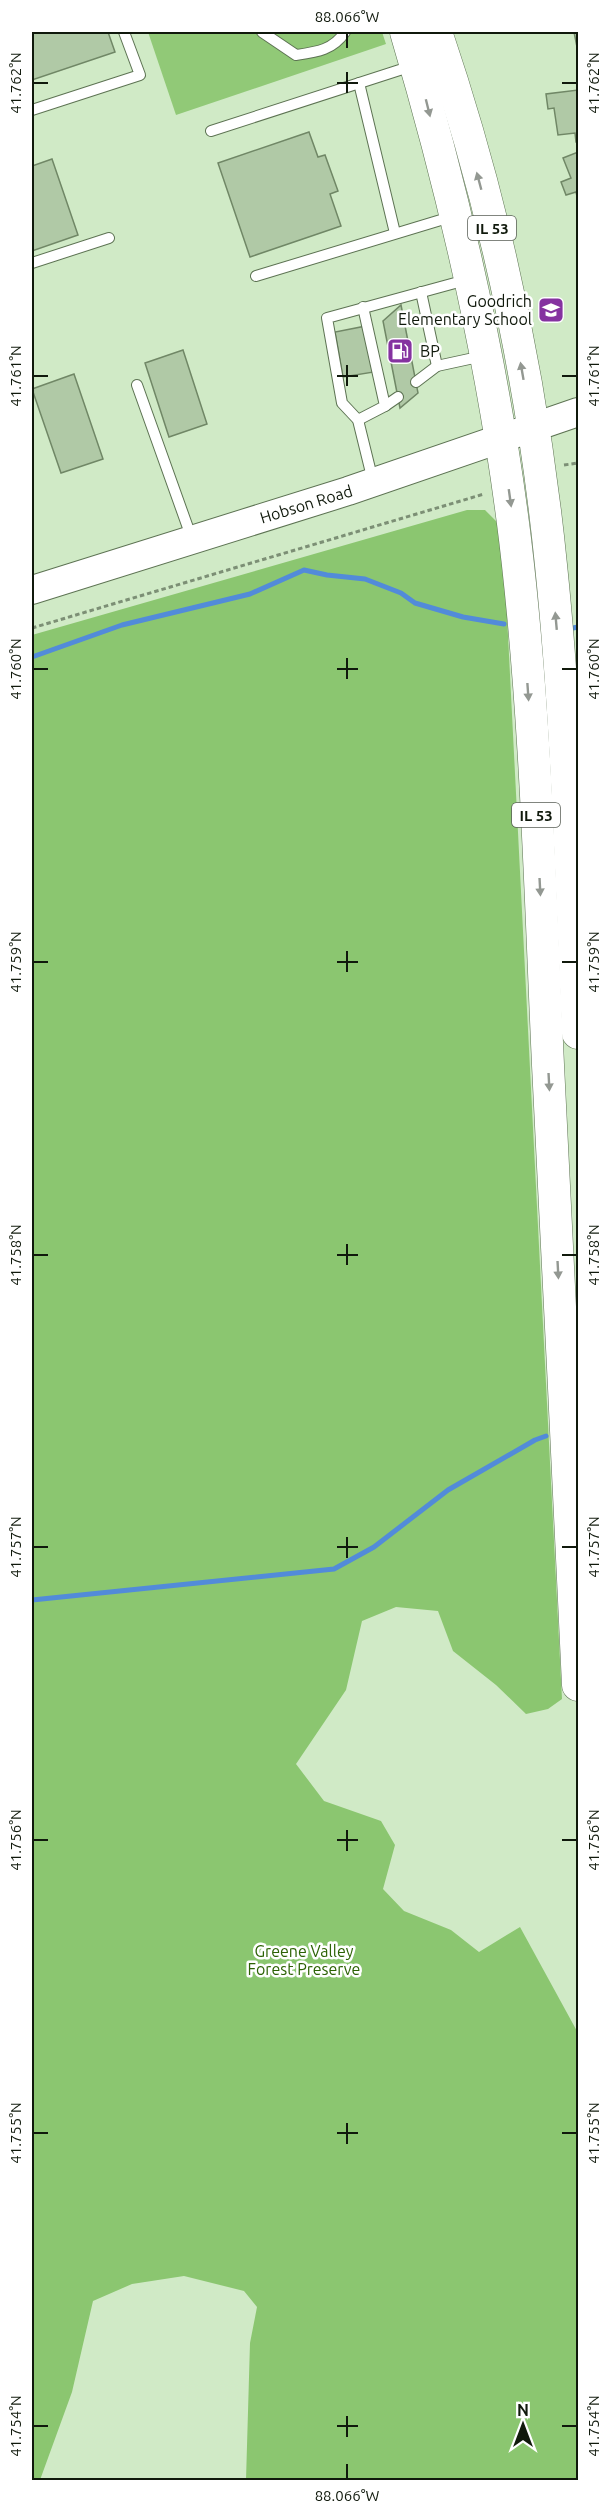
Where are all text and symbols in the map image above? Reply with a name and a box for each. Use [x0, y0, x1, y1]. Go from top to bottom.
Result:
text: 88.066°W [315, 8, 379, 25]
text: 41.762°N [7, 52, 24, 114]
text: 41.762°N [585, 52, 602, 114]
one-way arrow [424, 99, 434, 117]
one-way arrow [474, 172, 484, 190]
road number: IL 53 [468, 216, 516, 240]
place label: Goodrich Elementary School [398, 292, 532, 328]
school or university icon: Goodrich Elementary School [536, 295, 566, 325]
fuel station icon: BP [385, 336, 415, 366]
place label: BP [420, 342, 440, 360]
text: 41.761°N [7, 345, 24, 407]
text: 41.761°N [585, 345, 602, 407]
one-way arrow [517, 361, 526, 380]
street label: Hobson Road [258, 481, 354, 527]
one-way arrow [505, 489, 514, 508]
one-way arrow [551, 612, 561, 631]
text: 41.760°N [7, 638, 24, 700]
text: 41.760°N [585, 638, 602, 700]
one-way arrow [523, 683, 533, 702]
road number: IL 53 [512, 803, 560, 827]
one-way arrow [535, 878, 544, 897]
text: 41.759°N [7, 931, 24, 993]
text: 41.759°N [585, 931, 602, 993]
one-way arrow [544, 1072, 553, 1091]
text: 41.758°N [7, 1224, 24, 1286]
text: 41.758°N [585, 1224, 602, 1286]
one-way arrow [554, 1261, 563, 1280]
text: 41.757°N [7, 1516, 24, 1578]
text: 41.757°N [585, 1516, 602, 1578]
text: 41.756°N [7, 1809, 24, 1871]
text: 41.756°N [585, 1809, 602, 1871]
park label: Greene Valley Forest Preserve [248, 1942, 360, 1978]
text: 41.755°N [7, 2102, 24, 2164]
text: 41.755°N [585, 2102, 602, 2164]
text: 41.754°N [7, 2395, 24, 2457]
north arrow [493, 2395, 553, 2455]
text: 41.754°N [585, 2395, 602, 2457]
text: N [517, 2401, 529, 2419]
text: 88.066°W [315, 2487, 379, 2504]

